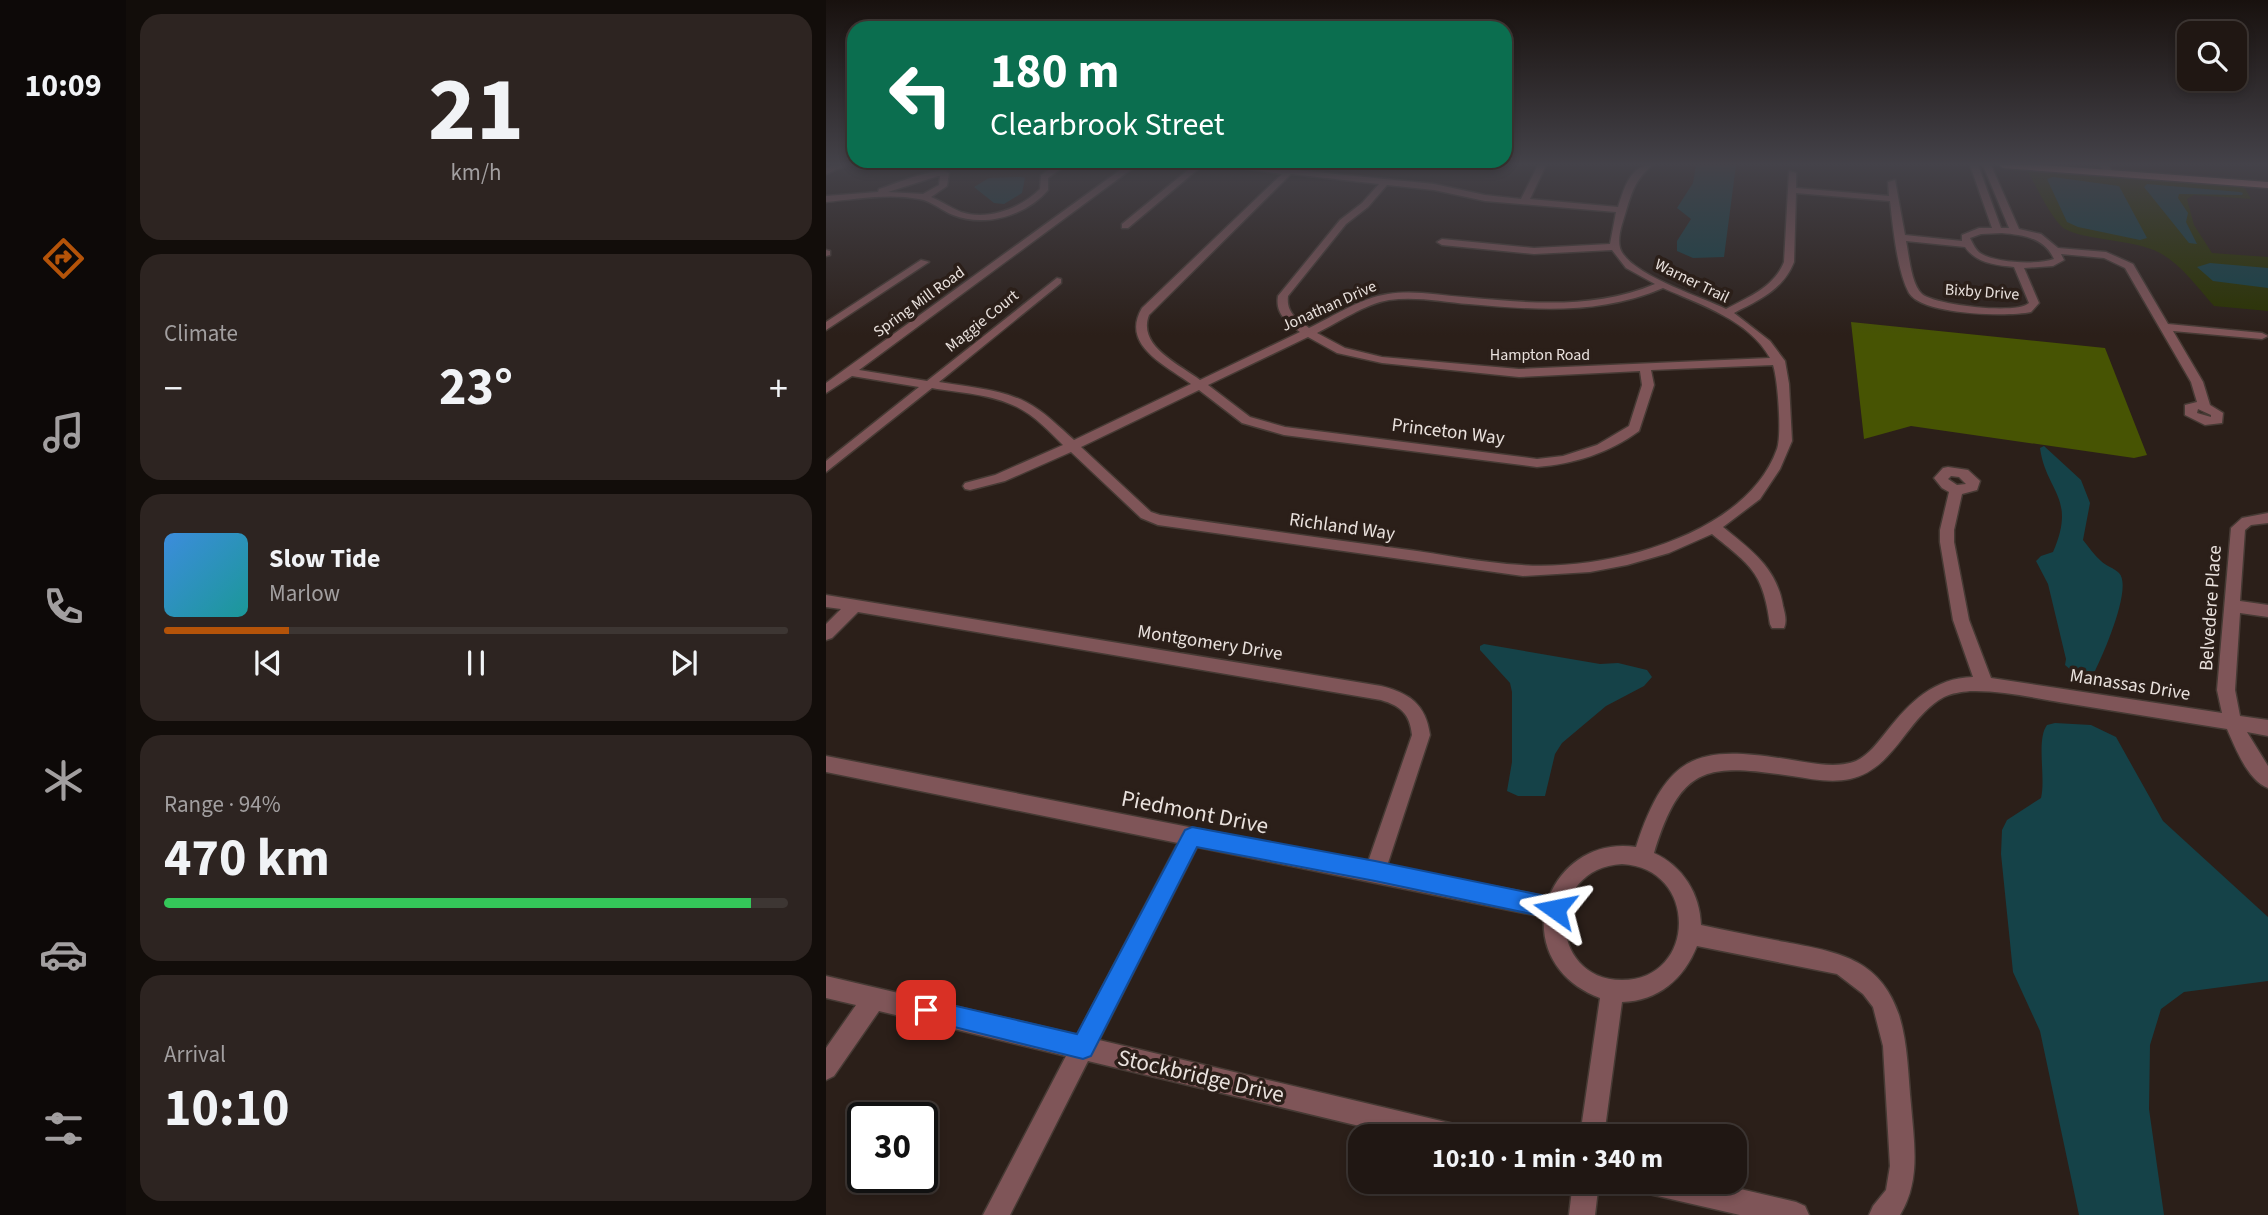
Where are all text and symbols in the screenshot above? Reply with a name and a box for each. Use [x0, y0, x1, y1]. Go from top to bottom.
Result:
map controls [2177, 21, 2247, 91]
button: search [2177, 21, 2247, 91]
text: 180 m [990, 37, 1119, 107]
text: 21 [428, 46, 524, 175]
icon: left [875, 49, 966, 140]
text: 10:09 [24, 63, 102, 109]
text: Clearbrook Street [990, 102, 1225, 148]
text: km/h [450, 156, 502, 189]
icon: directions [39, 234, 88, 283]
street label: Warner Trail [1651, 253, 1733, 309]
street label: Spring Mill Road [869, 261, 969, 343]
street label: Jonathan Drive [1278, 275, 1380, 337]
street label: Bixby Drive [1944, 278, 2020, 306]
street label: Maggie Court [941, 284, 1024, 357]
text: Climate [164, 317, 238, 350]
street label: Hampton Road [1490, 344, 1590, 366]
text: 23° [439, 351, 513, 425]
text: − [164, 362, 183, 416]
text: + [769, 362, 788, 416]
icon: music [39, 408, 88, 457]
street label: Princeton Way [1390, 412, 1506, 452]
street label: Richland Way [1287, 506, 1397, 548]
text: Slow Tide [269, 540, 380, 577]
street label: Belvedere Place [2193, 544, 2229, 672]
text: Marlow [269, 577, 340, 610]
icon: phone [39, 582, 88, 631]
street label: Montgomery Drive [1136, 618, 1284, 668]
icon: previous [249, 644, 287, 682]
icon: pause [457, 644, 495, 682]
icon: next [665, 644, 703, 682]
street label: Manassas Drive [2068, 662, 2192, 708]
icon: climate [39, 756, 88, 805]
street label: Piedmont Drive [1119, 782, 1271, 842]
text: Range · 94% [164, 788, 281, 821]
text: 470 km [164, 822, 330, 896]
position arrow [1518, 872, 1592, 946]
icon: car [39, 930, 88, 979]
pin [896, 980, 956, 1040]
icon: arrive [907, 991, 945, 1029]
text: Arrival [164, 1038, 226, 1071]
street label: Stockbridge Drive [1115, 1041, 1287, 1111]
text: 10:10 [164, 1072, 289, 1146]
speed limit sign: 30 [847, 1102, 938, 1193]
icon: filters [39, 1104, 88, 1153]
text: 10:10 · 1 min · 340 m [1432, 1140, 1663, 1177]

